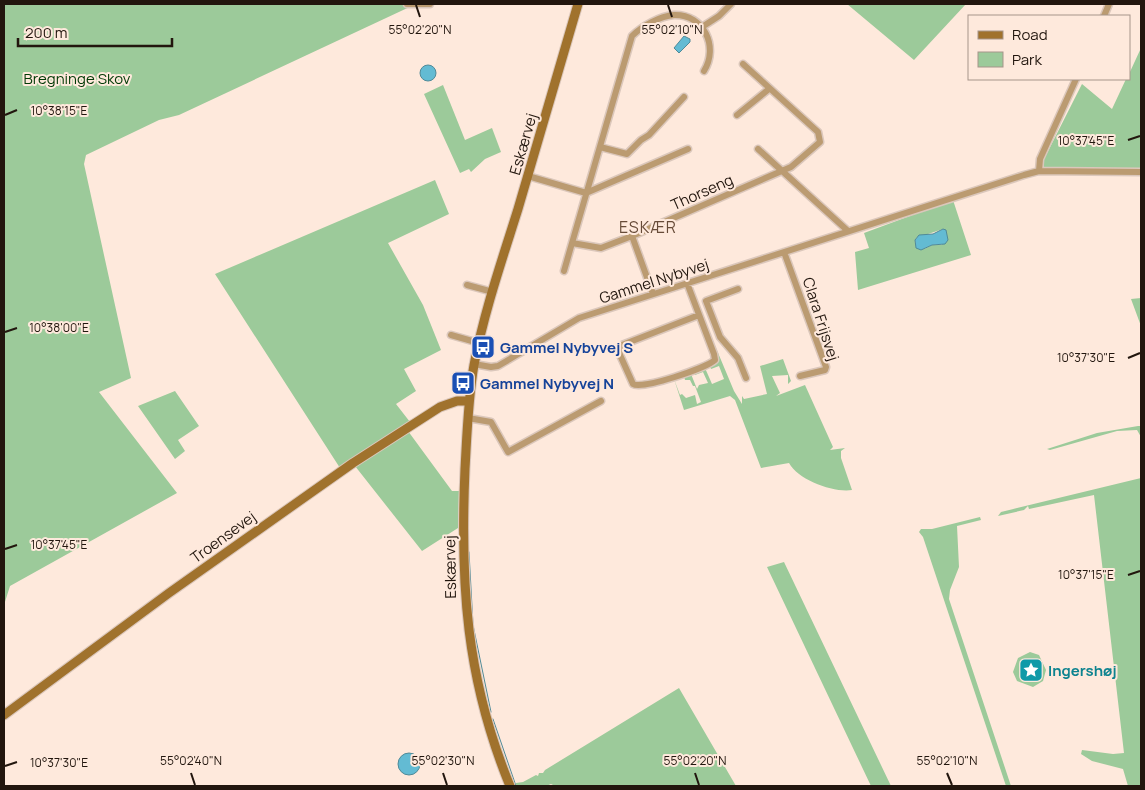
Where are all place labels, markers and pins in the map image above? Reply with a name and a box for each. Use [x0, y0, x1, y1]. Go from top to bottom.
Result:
bus stop icon: Gammel Nybyvej S [470, 334, 496, 360]
place label: Gammel Nybyvej S [500, 337, 633, 358]
bus stop icon: Gammel Nybyvej N [450, 370, 476, 396]
place label: Gammel Nybyvej N [480, 373, 614, 394]
place icon: Ingershøj [1018, 657, 1044, 683]
place label: Ingershøj [1048, 660, 1117, 681]

